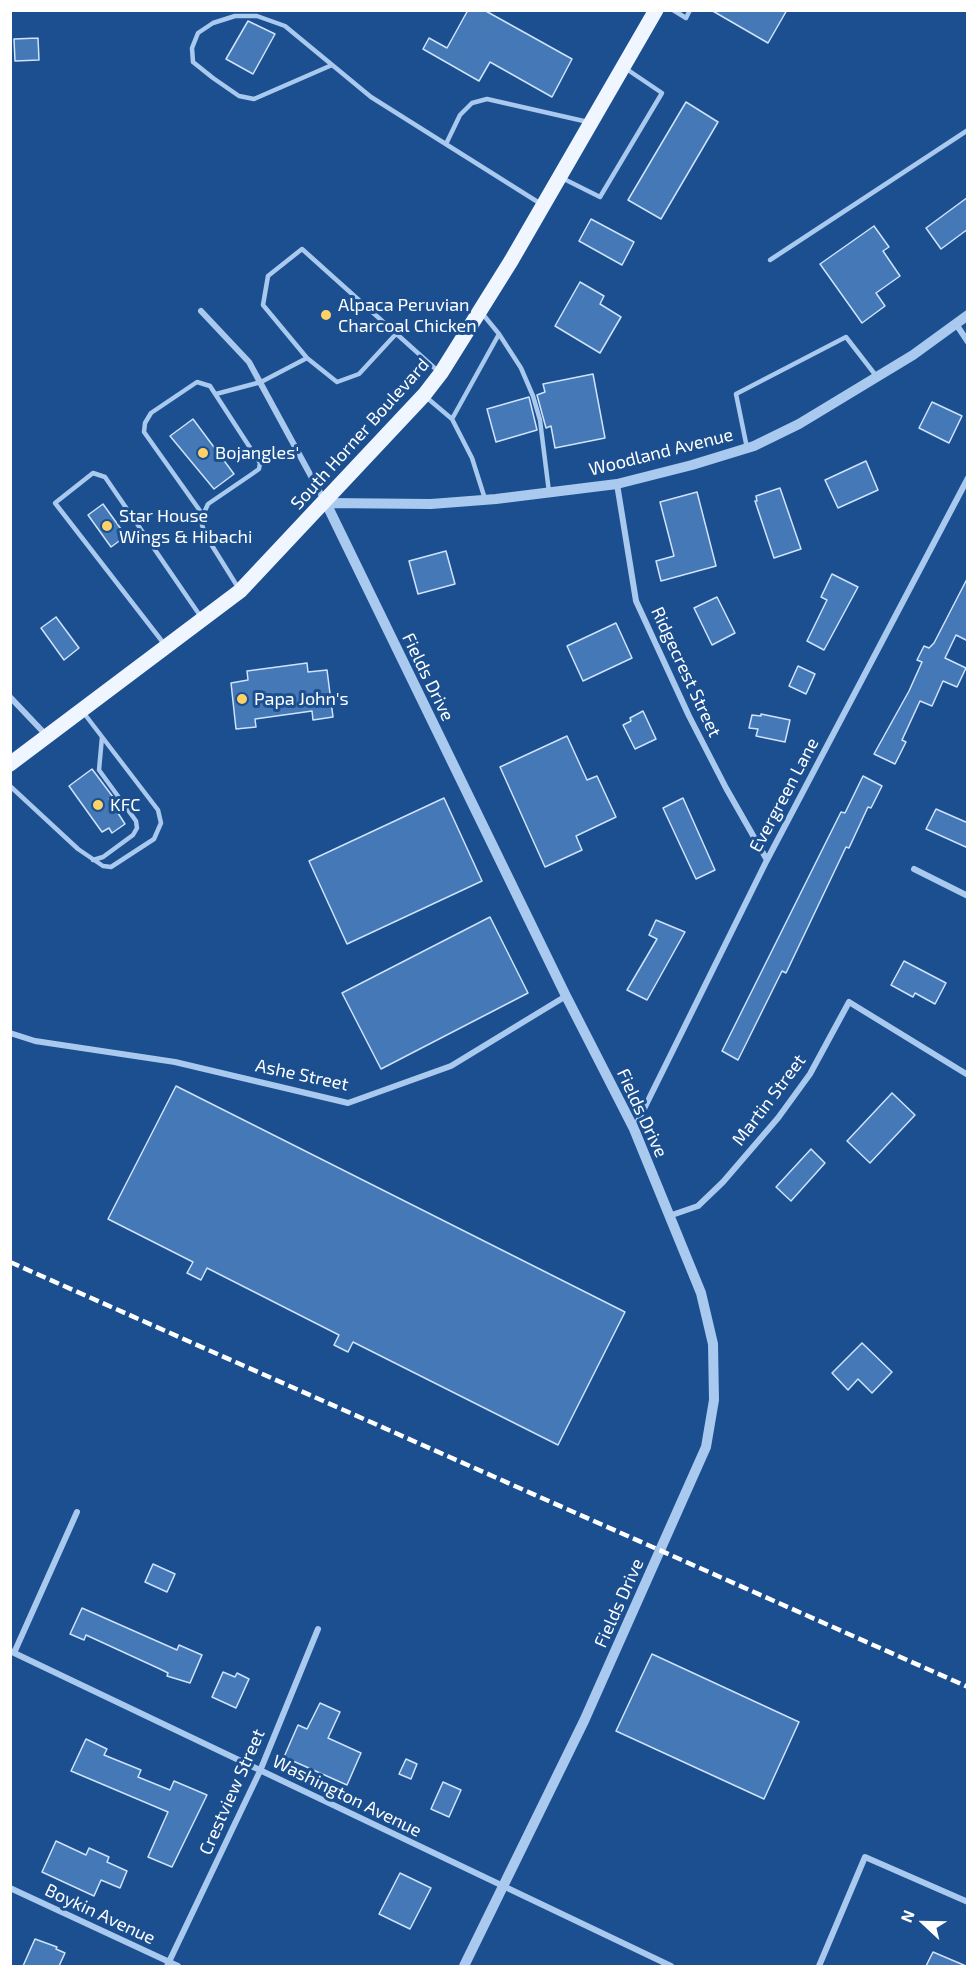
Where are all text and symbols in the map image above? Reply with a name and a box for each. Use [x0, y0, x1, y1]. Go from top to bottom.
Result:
place label: Alpaca Peruvian Charcoal Chicken [338, 294, 477, 336]
marker: Alpaca Peruvian Charcoal Chicken [319, 308, 333, 322]
street label: South Horner Boulevard [286, 354, 434, 514]
street label: Woodland Avenue [587, 424, 735, 480]
place label: Bojangles' [215, 442, 299, 464]
marker: Bojangles' [196, 446, 210, 460]
place label: Star House Wings & Hibachi [119, 505, 252, 548]
marker: Star House Wings & Hibachi [100, 519, 114, 533]
street label: Ridgecrest Street [646, 604, 726, 740]
street label: Fields Drive [397, 629, 459, 725]
place label: Papa John's [254, 688, 349, 710]
marker: Papa John's [235, 692, 249, 706]
street label: Evergreen Lane [745, 734, 823, 856]
place label: KFC [110, 794, 140, 816]
marker: KFC [91, 798, 105, 812]
street label: Martin Street [728, 1050, 810, 1150]
street label: Ashe Street [254, 1055, 350, 1095]
street label: Fields Drive [612, 1065, 672, 1161]
street label: Fields Drive [590, 1555, 648, 1651]
street label: Crestview Street [195, 1726, 269, 1858]
street label: Washington Avenue [269, 1751, 425, 1841]
street label: Boykin Avenue [41, 1879, 159, 1949]
north arrow [894, 1893, 954, 1953]
text: N [896, 1907, 918, 1925]

